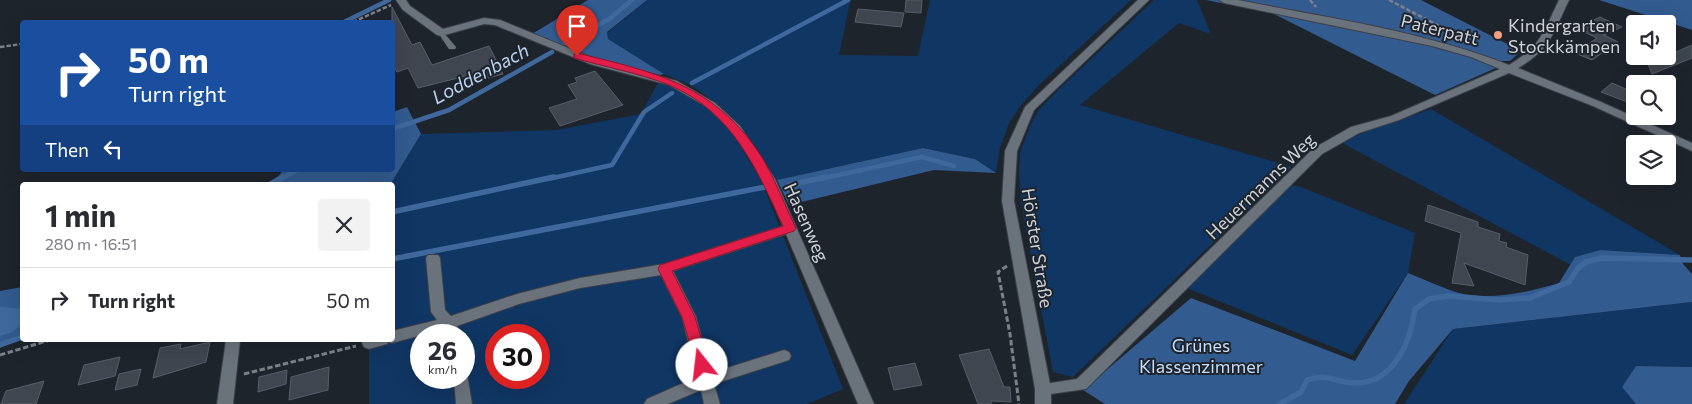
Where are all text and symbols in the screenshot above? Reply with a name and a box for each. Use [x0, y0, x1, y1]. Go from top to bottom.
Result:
pin [556, 5, 598, 56]
street label: Paterpatt [1399, 9, 1481, 49]
icon: arrive [563, 12, 591, 40]
place label: Kindergarten Stockkämpen [1508, 14, 1620, 57]
map controls [1626, 15, 1676, 185]
button: sound [1626, 15, 1676, 65]
marker: Kindergarten Stockkämpen [1492, 29, 1504, 41]
text: 50 m [128, 37, 209, 80]
water label: Loddenbach [428, 38, 533, 108]
icon: right [45, 40, 110, 105]
button: search [1626, 75, 1676, 125]
text: Turn right [128, 80, 226, 107]
street label: Heuermanns Weg [1201, 128, 1319, 244]
icon: left [99, 135, 127, 163]
button: layers [1626, 135, 1676, 185]
text: Then [45, 138, 89, 161]
street label: Hasenweg [780, 179, 834, 265]
street label: Hörster Straße [1018, 186, 1058, 310]
text: 1 min [45, 196, 116, 233]
button: close [318, 199, 370, 251]
text: 280 m · 16:51 [45, 234, 137, 253]
icon: right [45, 286, 73, 314]
text: Turn right [88, 289, 175, 312]
text: 50 m [326, 289, 370, 312]
speed limit sign: 30 [485, 324, 550, 389]
park label: Grünes Klassenzimmer [1139, 334, 1263, 377]
text: 26 [428, 335, 457, 365]
position arrow [675, 338, 727, 390]
text: km/h [428, 362, 457, 376]

